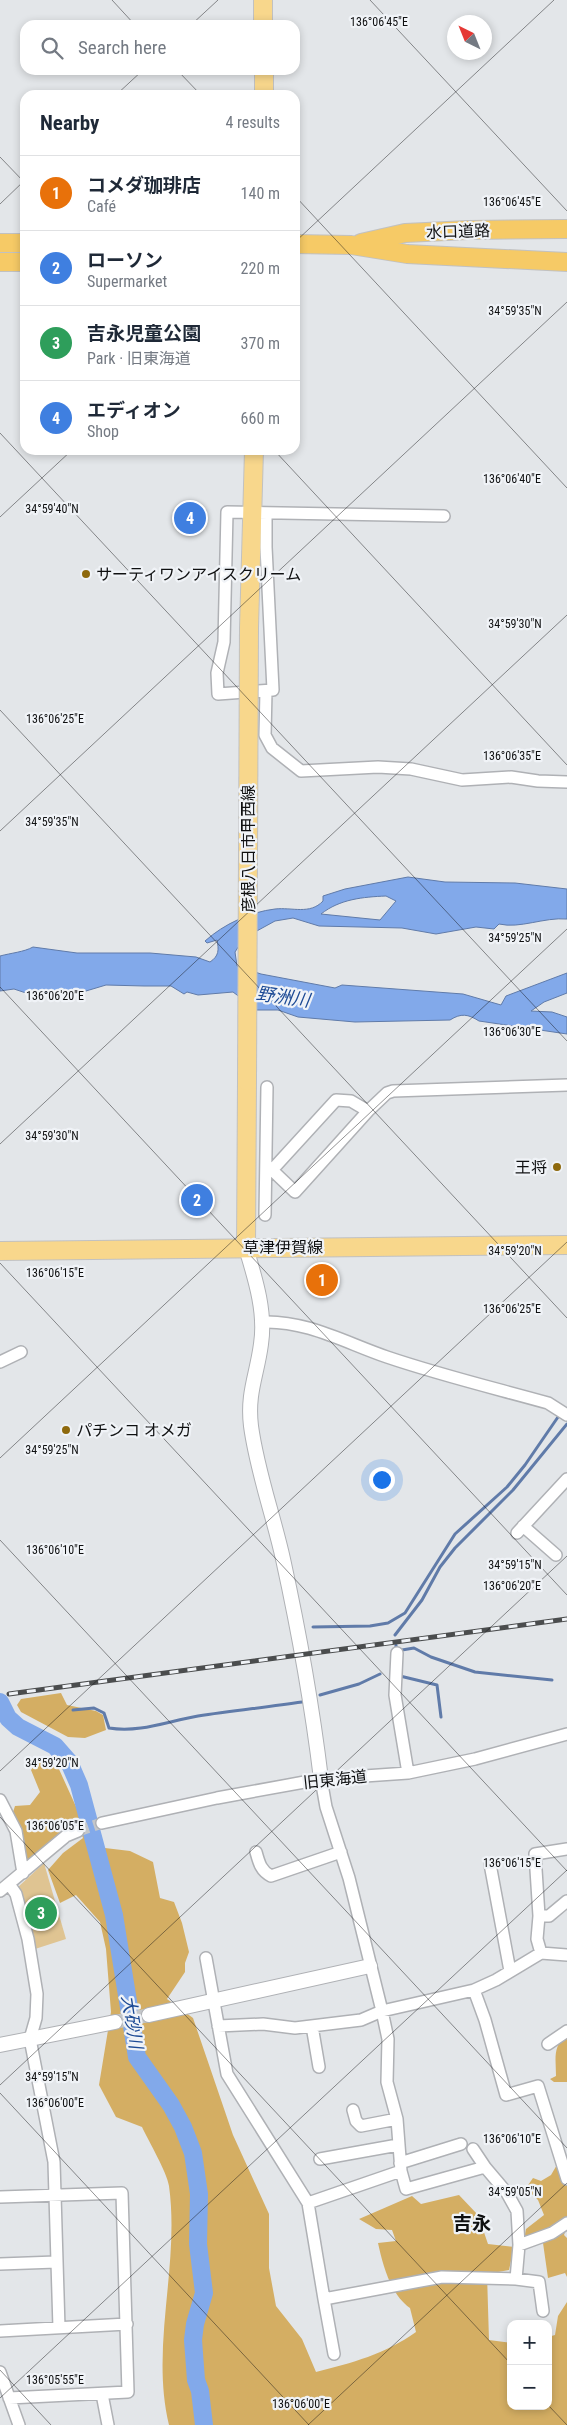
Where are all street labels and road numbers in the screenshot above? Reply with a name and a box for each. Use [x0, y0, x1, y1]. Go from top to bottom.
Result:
street label: 水口道路 [426, 221, 490, 242]
street label: 彦根八日市甲西線 [239, 785, 258, 913]
street label: 草津伊賀線 [243, 1238, 323, 1257]
street label: 旧東海道 [302, 1767, 368, 1792]

